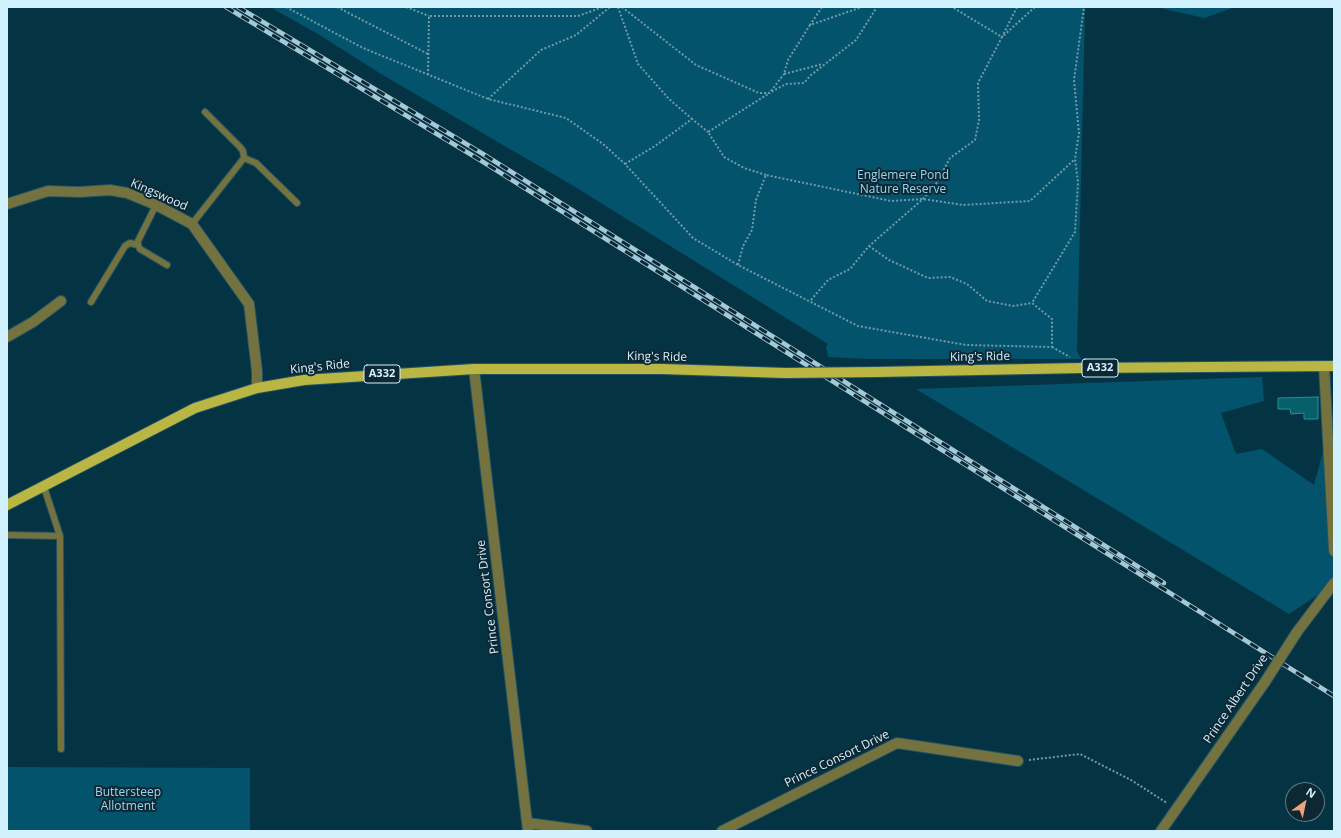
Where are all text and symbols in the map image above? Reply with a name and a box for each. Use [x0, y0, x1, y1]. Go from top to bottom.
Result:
park label: Englemere Pond Nature Reserve [857, 169, 949, 197]
street label: Kingswood [128, 176, 190, 214]
street label: King's Ride [627, 349, 687, 365]
street label: King's Ride [950, 349, 1010, 365]
street label: King's Ride [289, 357, 351, 377]
road number: A332 [1082, 359, 1118, 377]
road number: A332 [364, 365, 400, 383]
street label: Prince Consort Drive [474, 539, 502, 655]
street label: Prince Albert Drive [1201, 652, 1271, 746]
street label: Prince Consort Drive [782, 727, 892, 791]
north arrow [1285, 782, 1325, 822]
text: N [1303, 784, 1319, 801]
park label: Buttersteep Allotment [95, 786, 161, 814]

